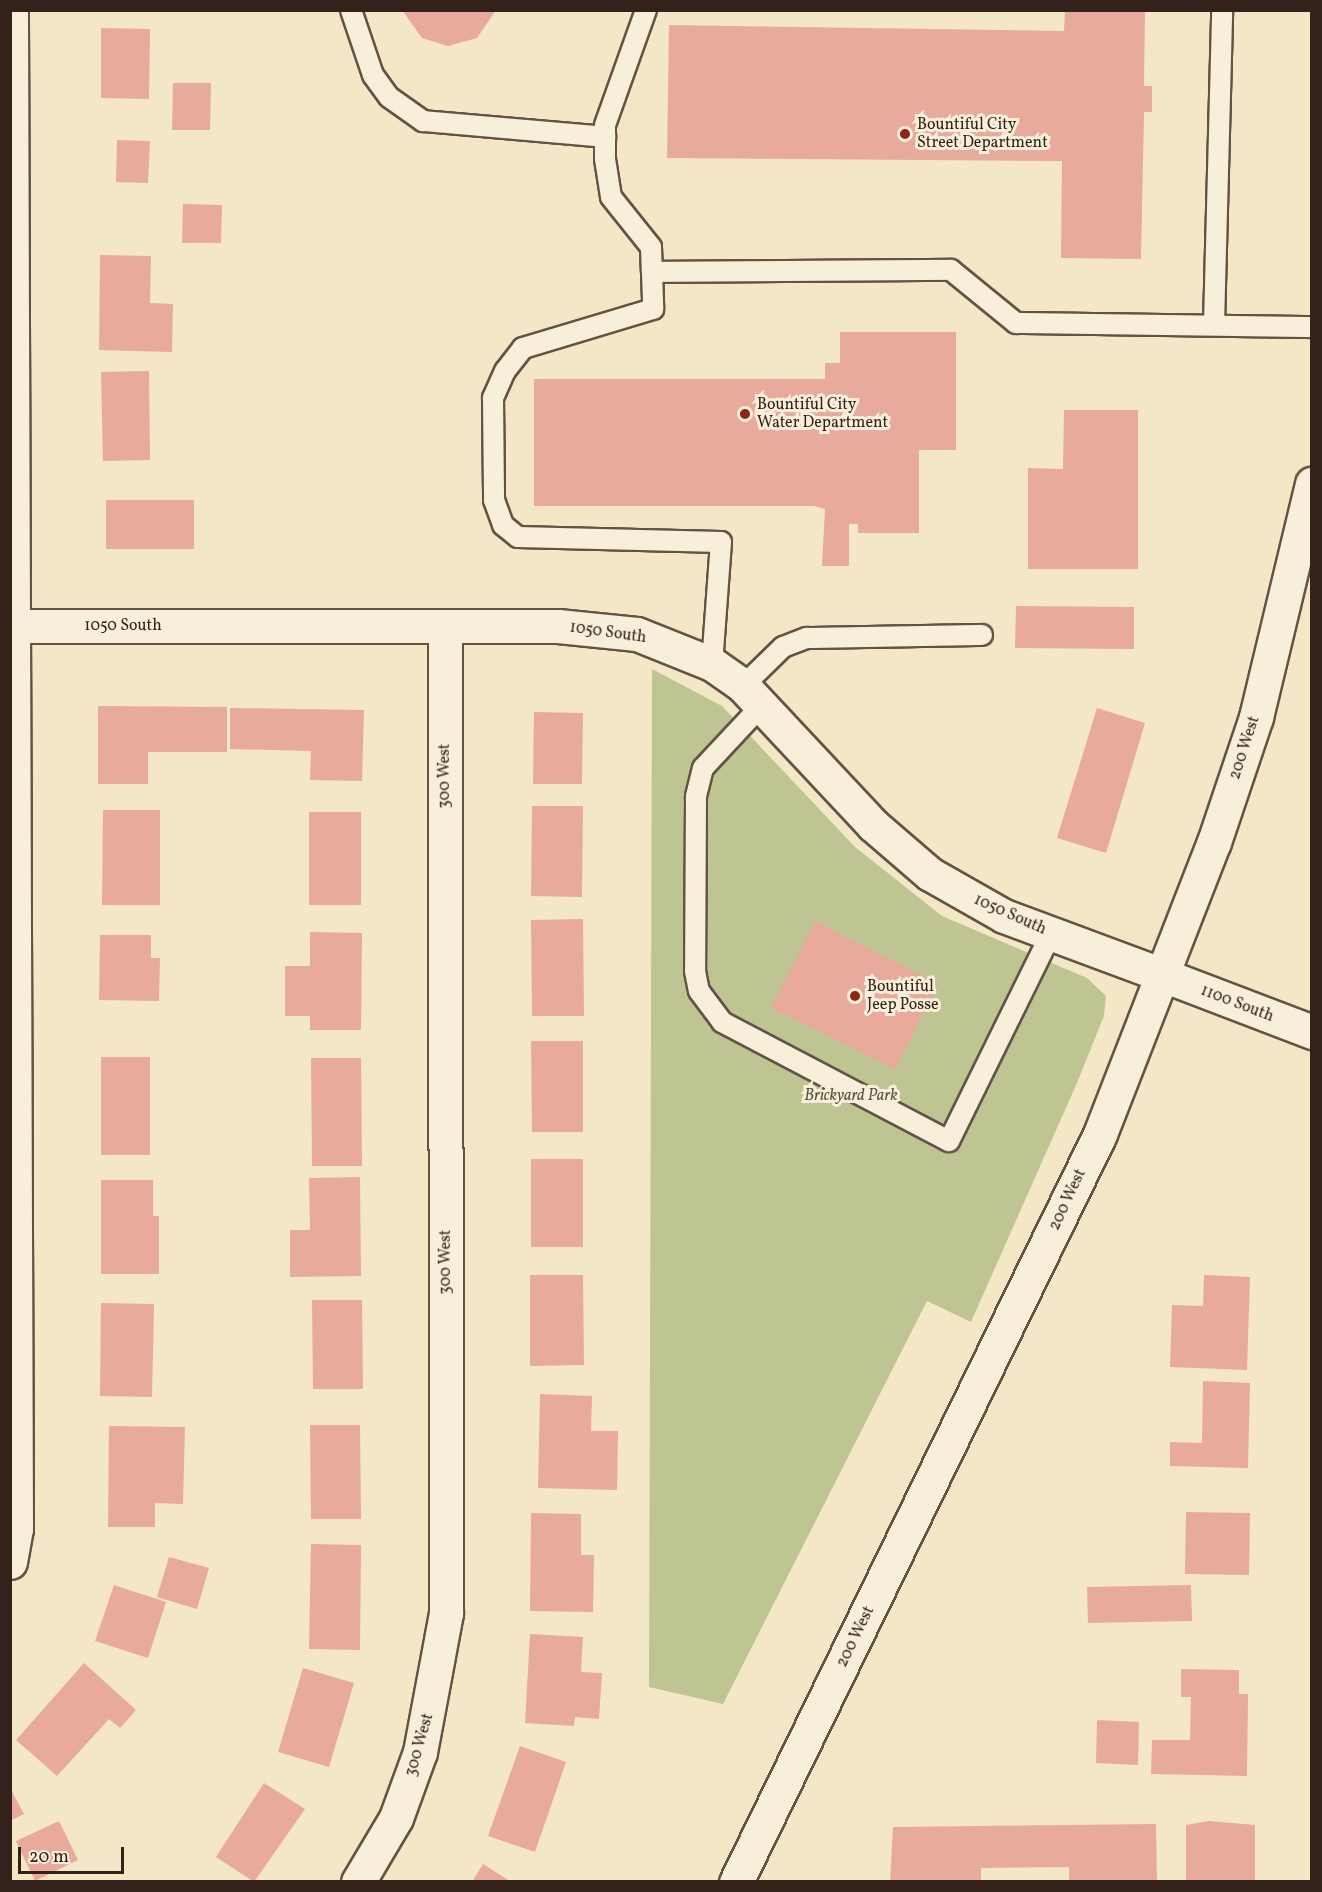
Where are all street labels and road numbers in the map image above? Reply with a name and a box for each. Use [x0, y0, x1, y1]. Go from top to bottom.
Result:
street label: 1050 South [84, 616, 162, 636]
street label: 1050 South [568, 618, 648, 648]
street label: 200 West [1226, 714, 1264, 782]
street label: 300 West [435, 743, 455, 809]
street label: 1050 South [971, 890, 1049, 940]
street label: 1100 South [1198, 981, 1276, 1027]
street label: 200 West [1045, 1166, 1091, 1234]
street label: 300 West [436, 1229, 456, 1295]
street label: 200 West [833, 1603, 879, 1671]
street label: 300 West [402, 1711, 438, 1779]

